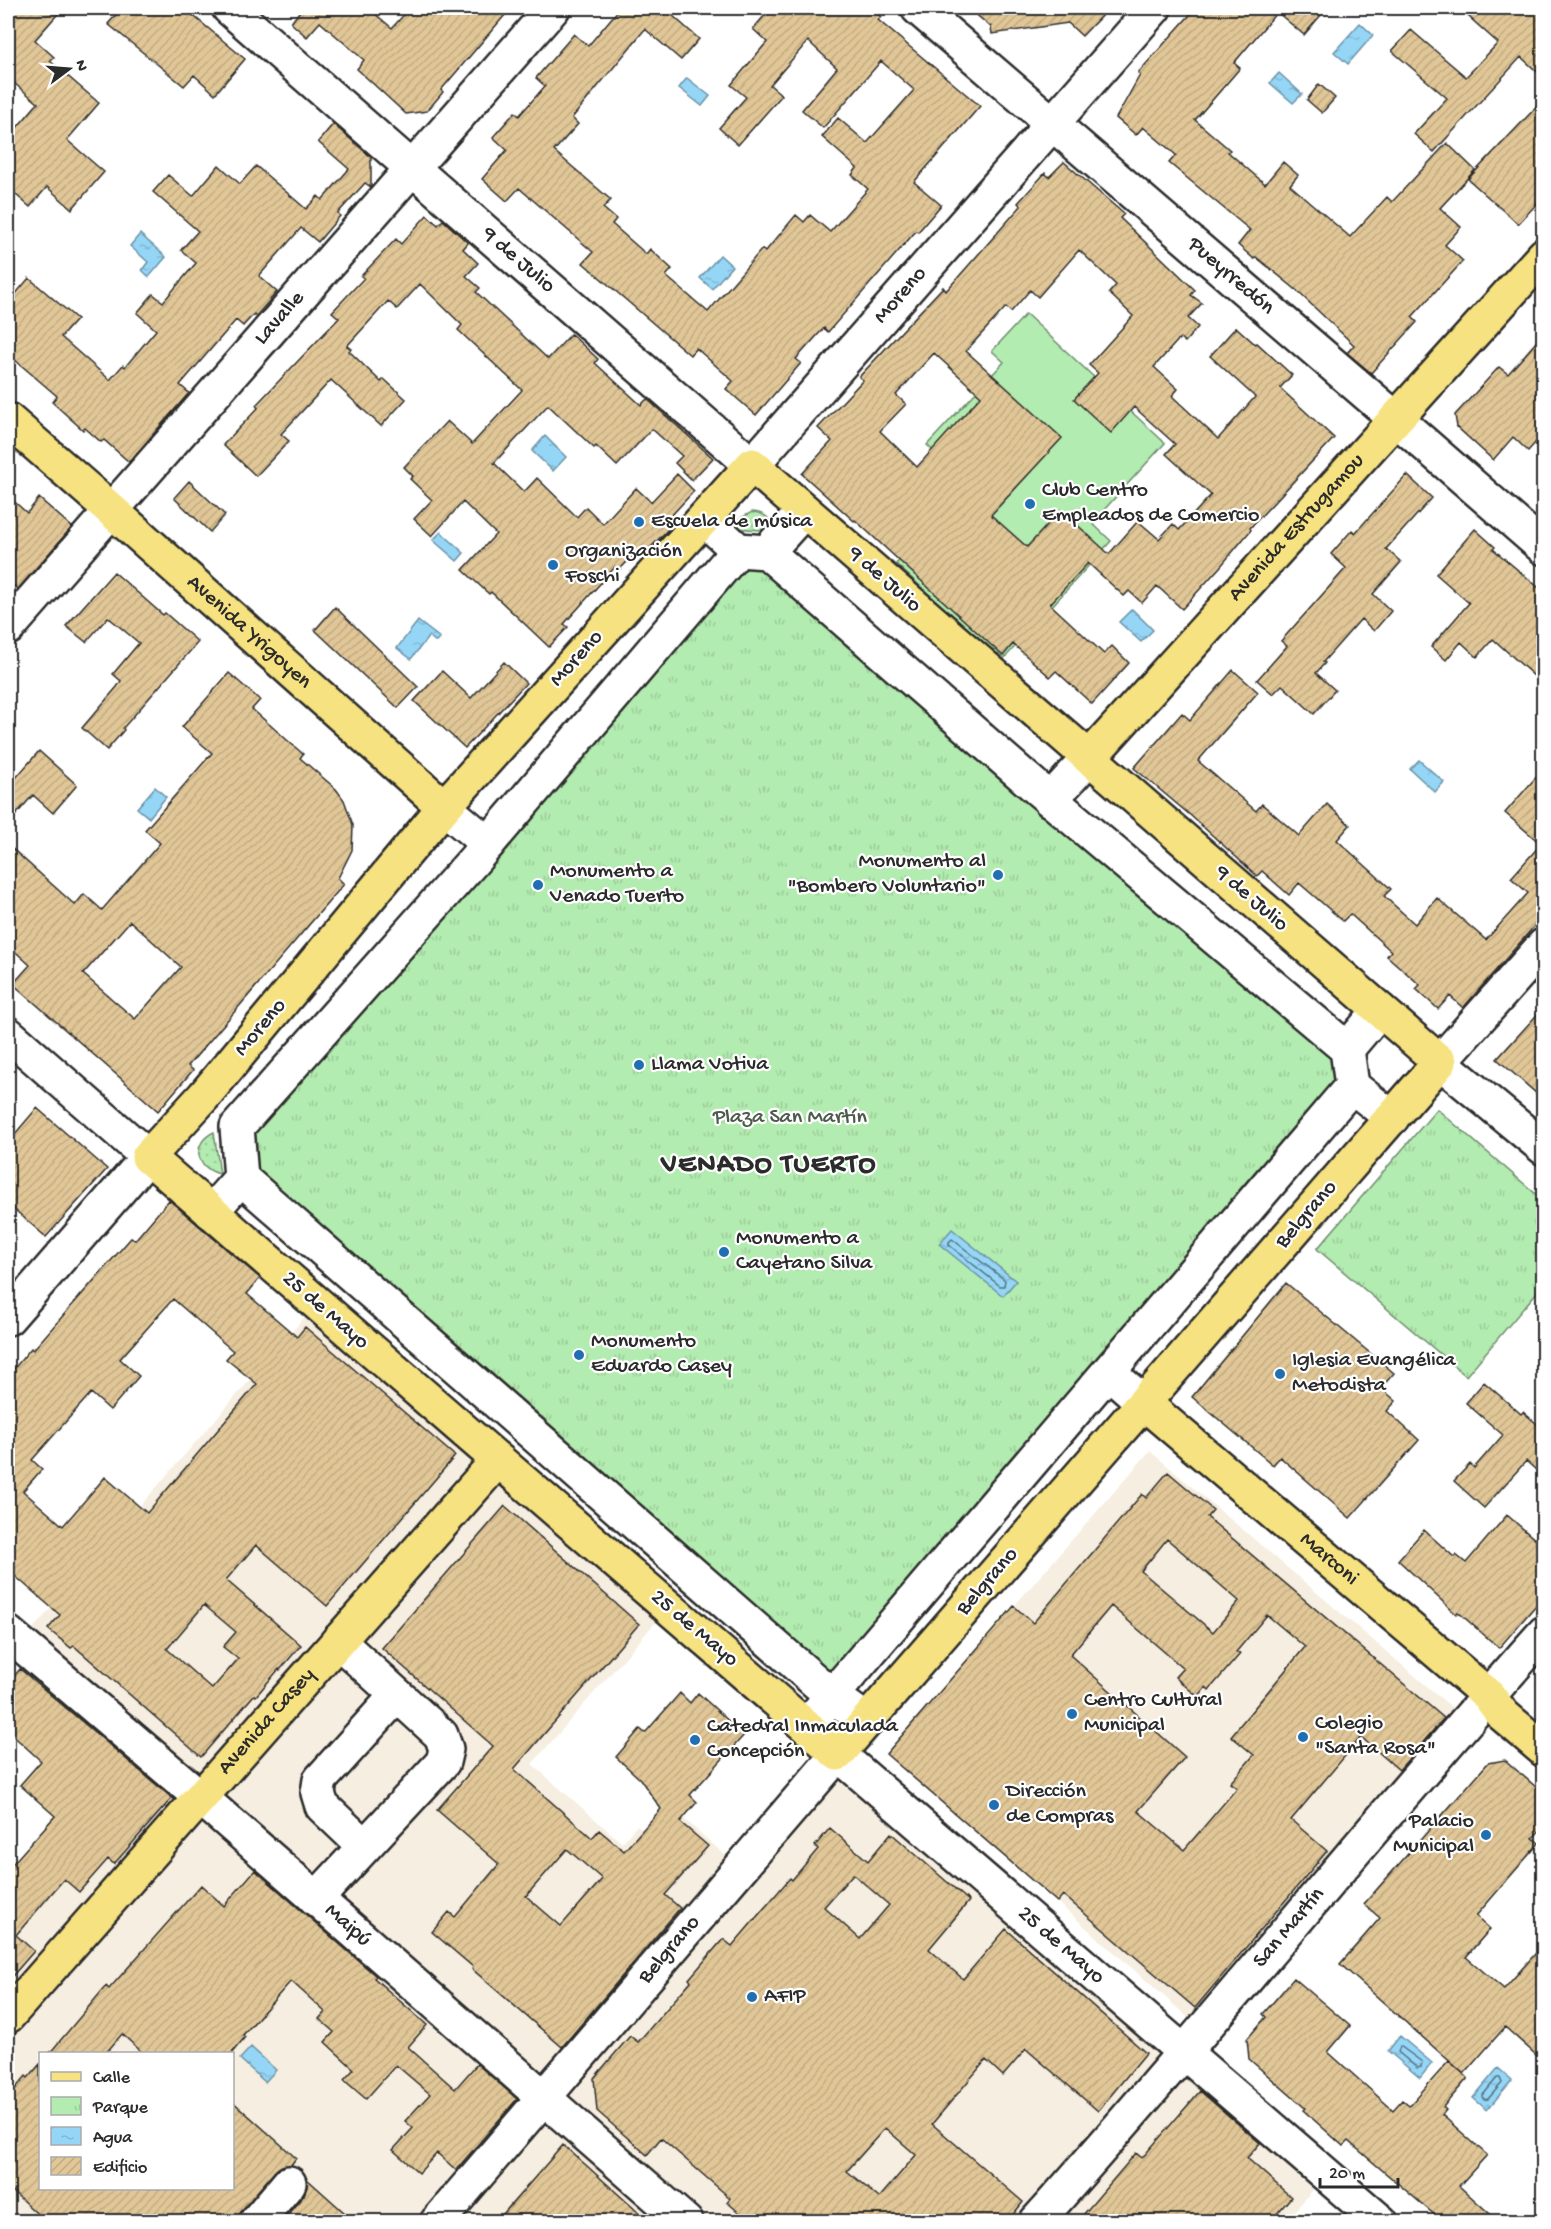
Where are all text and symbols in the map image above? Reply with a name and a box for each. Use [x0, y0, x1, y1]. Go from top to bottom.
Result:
north arrow [39, 39, 99, 99]
text: N [69, 58, 91, 74]
street label: 9 de Julio [475, 221, 560, 300]
street label: Pueyrredón [1181, 231, 1280, 322]
street label: Moreno [869, 262, 933, 330]
street label: Lavalle [249, 286, 311, 351]
street label: Avenida Estrugamou [1223, 449, 1371, 608]
place label: Club Centro Empleados de Comercio [1042, 478, 1259, 529]
marker: Club Centro Empleados de Comercio [1023, 497, 1037, 511]
place label: Escuela de música [651, 509, 813, 535]
marker: Escuela de música [632, 515, 646, 529]
place label: Organización Foschi [564, 539, 683, 590]
street label: 9 de Julio [841, 540, 926, 619]
marker: Organización Foschi [546, 558, 560, 572]
street label: Avenida Yrigoyen [181, 570, 317, 696]
street label: Moreno [545, 625, 609, 693]
place label: Monumento al "Bombero Voluntario" [788, 849, 986, 900]
place label: Monumento a Venado Tuerto [549, 859, 684, 910]
street label: 9 de Julio [1208, 859, 1293, 938]
marker: Monumento al "Bombero Voluntario" [991, 868, 1005, 882]
marker: Monumento a Venado Tuerto [531, 878, 545, 892]
street label: Moreno [229, 994, 293, 1062]
place label: Llama Votiva [651, 1052, 769, 1078]
marker: Llama Votiva [632, 1058, 646, 1072]
park label: Plaza San Martín [712, 1105, 867, 1131]
district label: VENADO TUERTO [659, 1149, 877, 1182]
street label: Belgrano [1270, 1176, 1344, 1255]
place label: Monumento a Cayetano Silva [736, 1226, 873, 1277]
marker: Monumento a Cayetano Silva [717, 1245, 731, 1259]
street label: 25 de Mayo [276, 1266, 374, 1356]
place label: Monumento Eduardo Casey [591, 1329, 732, 1380]
marker: Monumento Eduardo Casey [572, 1348, 586, 1362]
place label: Iglesia Evangélica Metodista [1292, 1348, 1456, 1399]
marker: Iglesia Evangélica Metodista [1273, 1367, 1287, 1381]
street label: Marconi [1294, 1527, 1363, 1592]
street label: Belgrano [951, 1543, 1025, 1622]
street label: 25 de Mayo [645, 1585, 743, 1673]
street label: Avenida Casey [213, 1663, 321, 1781]
place label: Centro Cultural Municipal [1084, 1688, 1223, 1739]
marker: Centro Cultural Municipal [1065, 1707, 1079, 1721]
place label: Colegio "Santa Rosa" [1315, 1711, 1436, 1762]
place label: Catedral Inmaculada Concepción [707, 1714, 899, 1765]
marker: Colegio "Santa Rosa" [1296, 1730, 1310, 1744]
marker: Catedral Inmaculada Concepción [688, 1733, 702, 1747]
place label: Dirección de Compras [1004, 1779, 1114, 1830]
marker: Dirección de Compras [987, 1798, 1001, 1812]
place label: Palacio Municipal [1393, 1809, 1474, 1860]
marker: Palacio Municipal [1479, 1828, 1493, 1842]
street label: San Martín [1248, 1882, 1331, 1974]
street label: Maipú [318, 1898, 376, 1953]
street label: 25 de Mayo [1012, 1901, 1109, 1990]
street label: Belgrano [633, 1911, 706, 1990]
place label: AFIP [764, 1984, 807, 2010]
marker: AFIP [745, 1990, 759, 2004]
legend [39, 2052, 234, 2190]
text: Calle [93, 2068, 131, 2089]
text: Parque [92, 2098, 149, 2119]
text: Agua [93, 2128, 133, 2149]
scale bar [1320, 2151, 1398, 2189]
text: Edificio [93, 2158, 147, 2179]
text: 20 m [1329, 2164, 1365, 2185]

